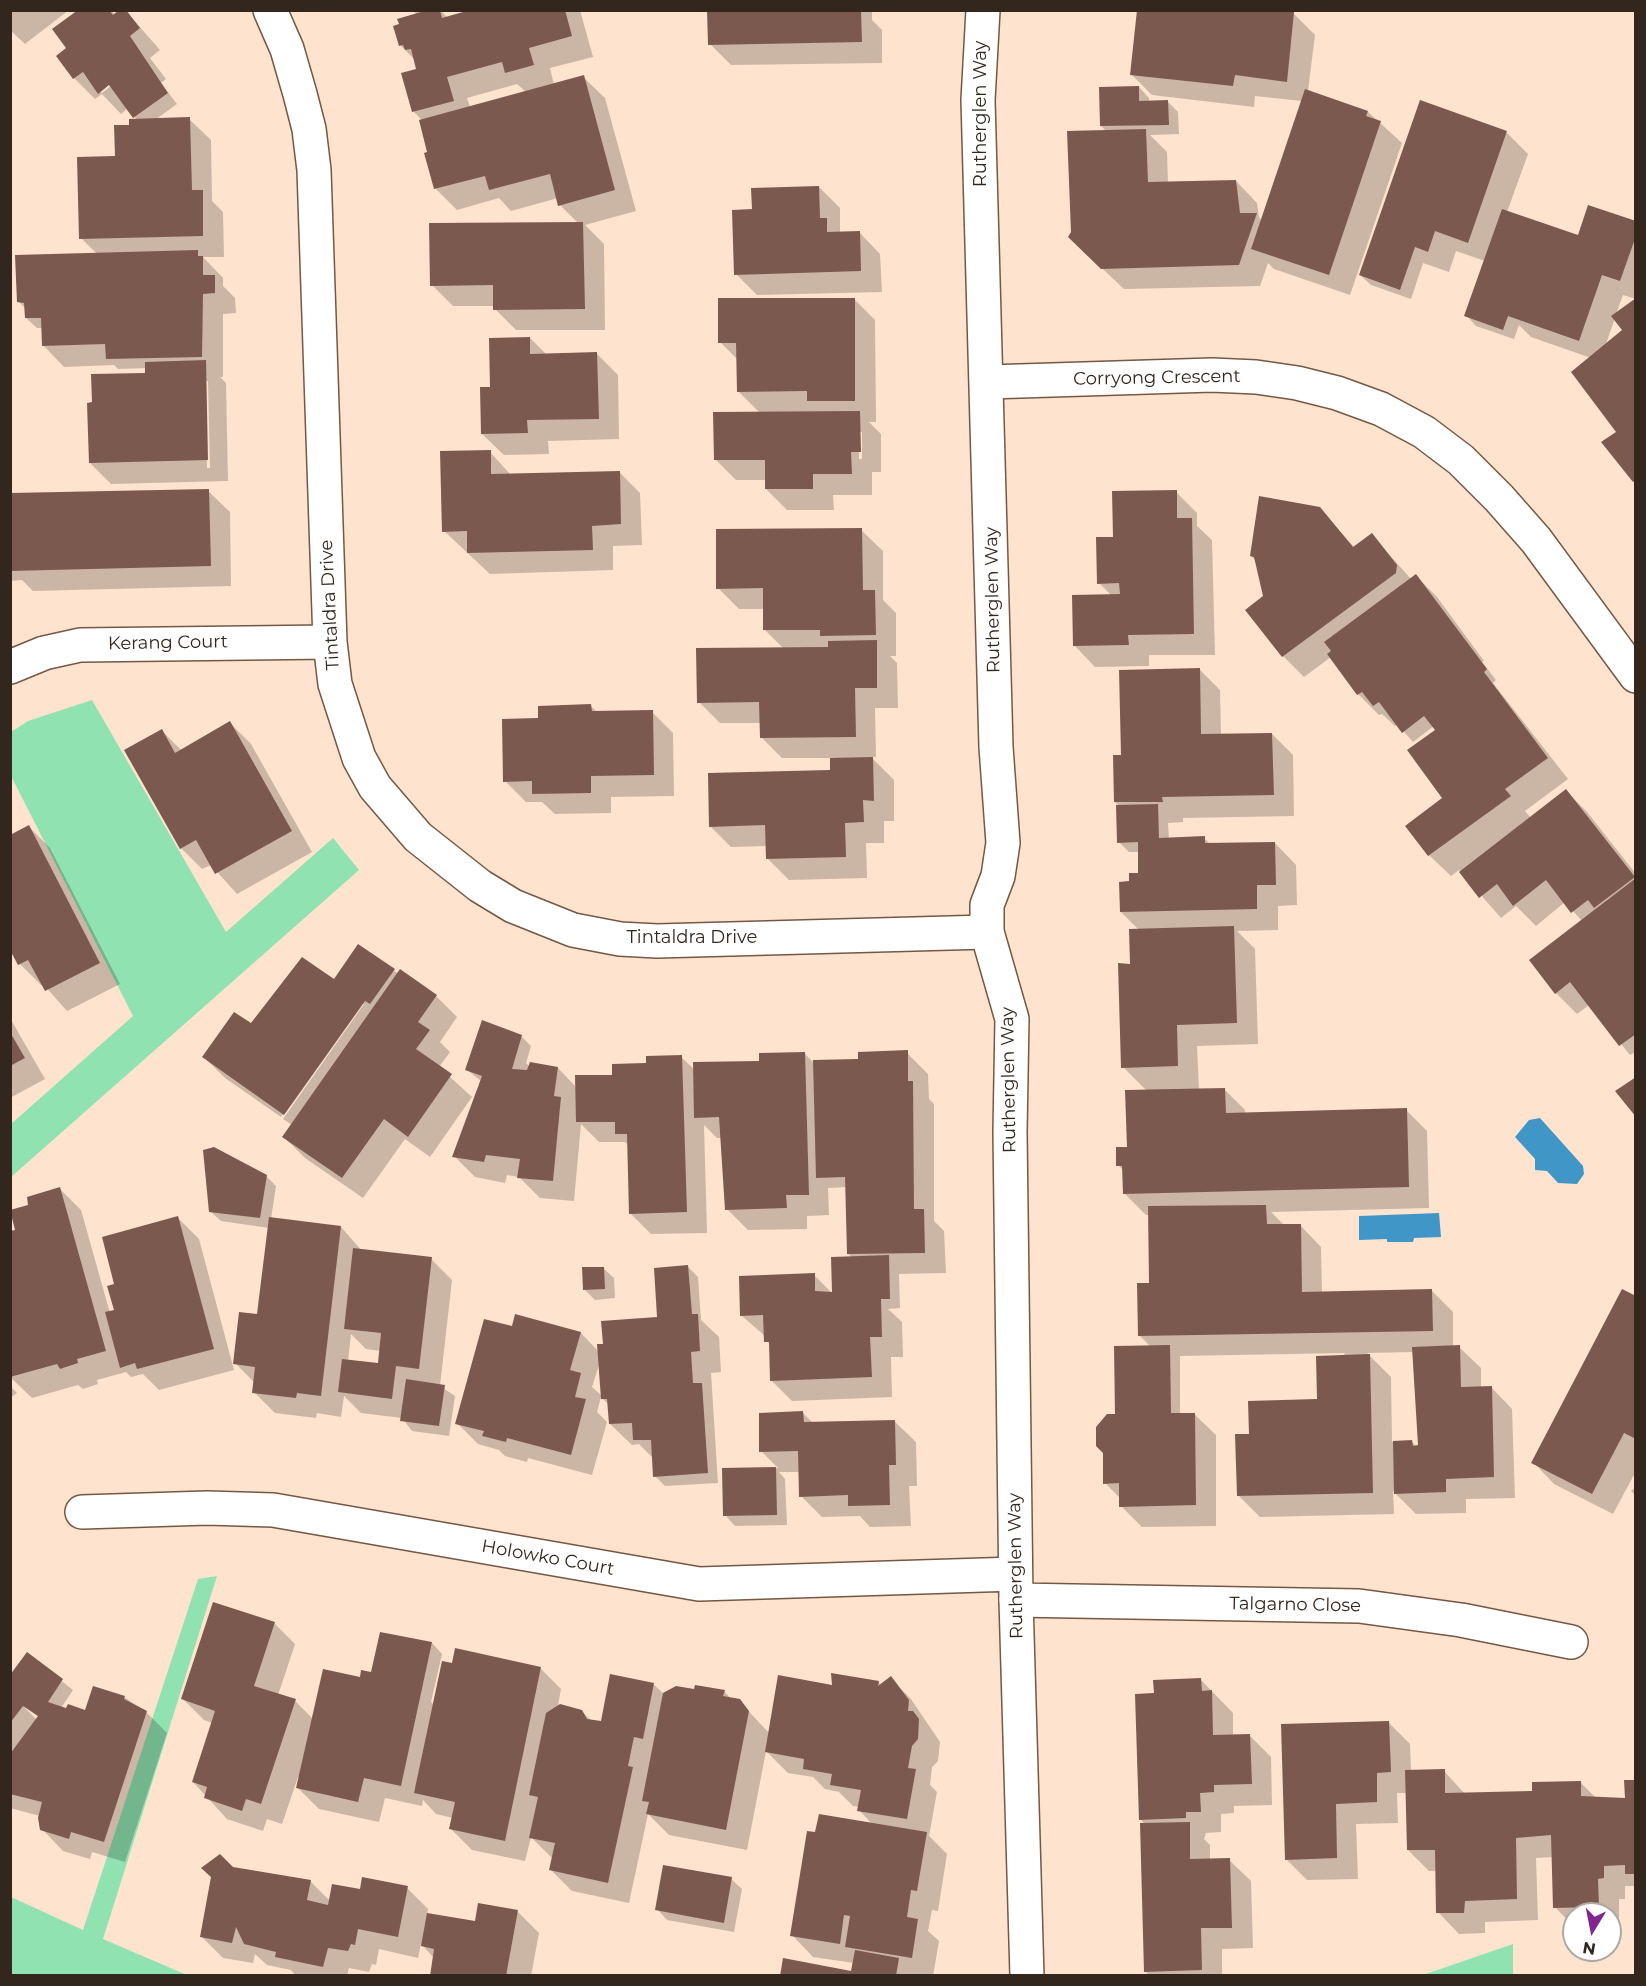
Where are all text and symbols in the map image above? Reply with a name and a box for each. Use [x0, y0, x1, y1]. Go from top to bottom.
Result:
street label: Rutherglen Way [970, 41, 992, 187]
street label: Corryong Crescent [1073, 366, 1241, 390]
street label: Rutherglen Way [981, 527, 1005, 673]
street label: Tintaldra Drive [316, 539, 344, 671]
street label: Kerang Court [108, 631, 228, 655]
street label: Tintaldra Drive [627, 927, 757, 949]
street label: Rutherglen Way [997, 1007, 1021, 1153]
street label: Rutherglen Way [1004, 1493, 1028, 1639]
street label: Holowko Court [480, 1536, 616, 1580]
street label: Talgarno Close [1229, 1593, 1361, 1617]
north arrow [1562, 1902, 1622, 1962]
text: N [1581, 1938, 1597, 1959]

